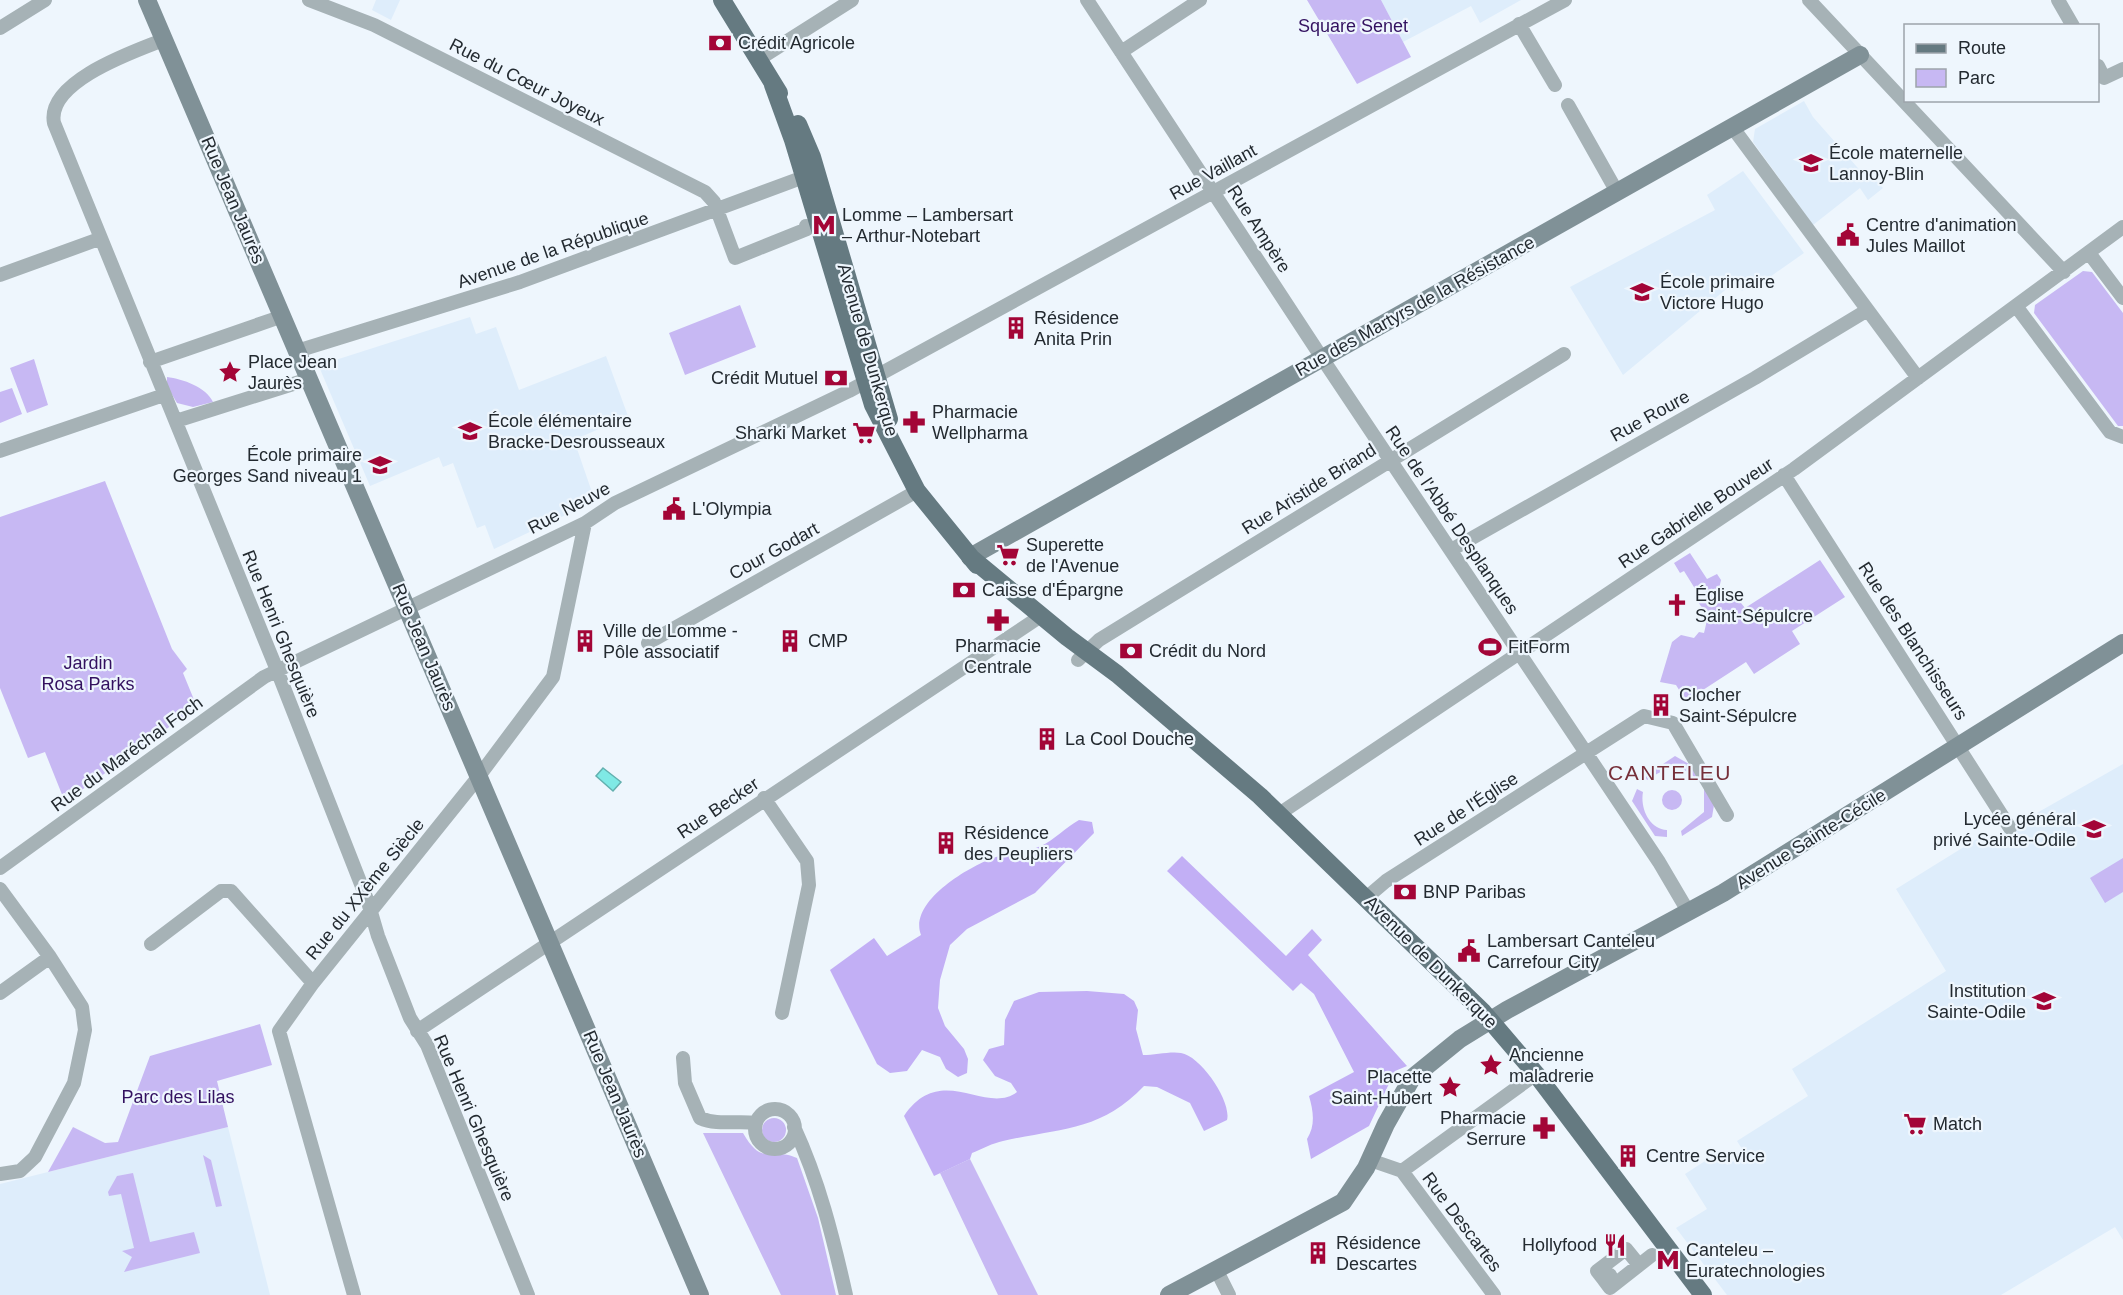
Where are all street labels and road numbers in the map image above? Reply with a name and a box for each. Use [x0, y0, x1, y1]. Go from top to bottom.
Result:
street label: Rue du Cœur Joyeux [446, 34, 608, 130]
street label: Rue Jean Jaurès [197, 133, 269, 267]
street label: Rue Vaillant [1166, 140, 1260, 204]
street label: Rue Ampère [1223, 182, 1295, 276]
street label: Avenue de la République [455, 208, 651, 292]
street label: Rue des Martyrs de la Résistance [1292, 232, 1538, 380]
street label: Avenue de Dunkerque [834, 261, 902, 439]
street label: Rue Roure [1607, 386, 1693, 446]
street label: Rue de l'Abbé Desplanques [1381, 422, 1523, 618]
street label: Rue Aristide Briand [1238, 440, 1380, 538]
street label: Rue Gabrielle Bouveur [1615, 454, 1777, 572]
street label: Rue Neuve [525, 478, 613, 538]
street label: Cour Godart [726, 518, 822, 584]
street label: Rue Henri Ghesquière [238, 547, 324, 721]
street label: Rue des Blanchisseurs [1854, 558, 1972, 724]
street label: Rue Jean Jaurès [388, 580, 460, 714]
street label: Rue du Maréchal Foch [47, 692, 207, 816]
street label: Rue de l'Église [1410, 768, 1522, 850]
street label: Rue Becker [673, 773, 763, 843]
street label: Avenue Sainte-Cécile [1732, 785, 1890, 893]
street label: Rue du XXème Siècle [302, 814, 428, 964]
street label: Avenue de Dunkerque [1361, 892, 1501, 1032]
street label: Rue Jean Jaurès [579, 1027, 651, 1161]
street label: Rue Henri Ghesquière [430, 1032, 518, 1204]
street label: Rue Descartes [1418, 1168, 1506, 1276]

